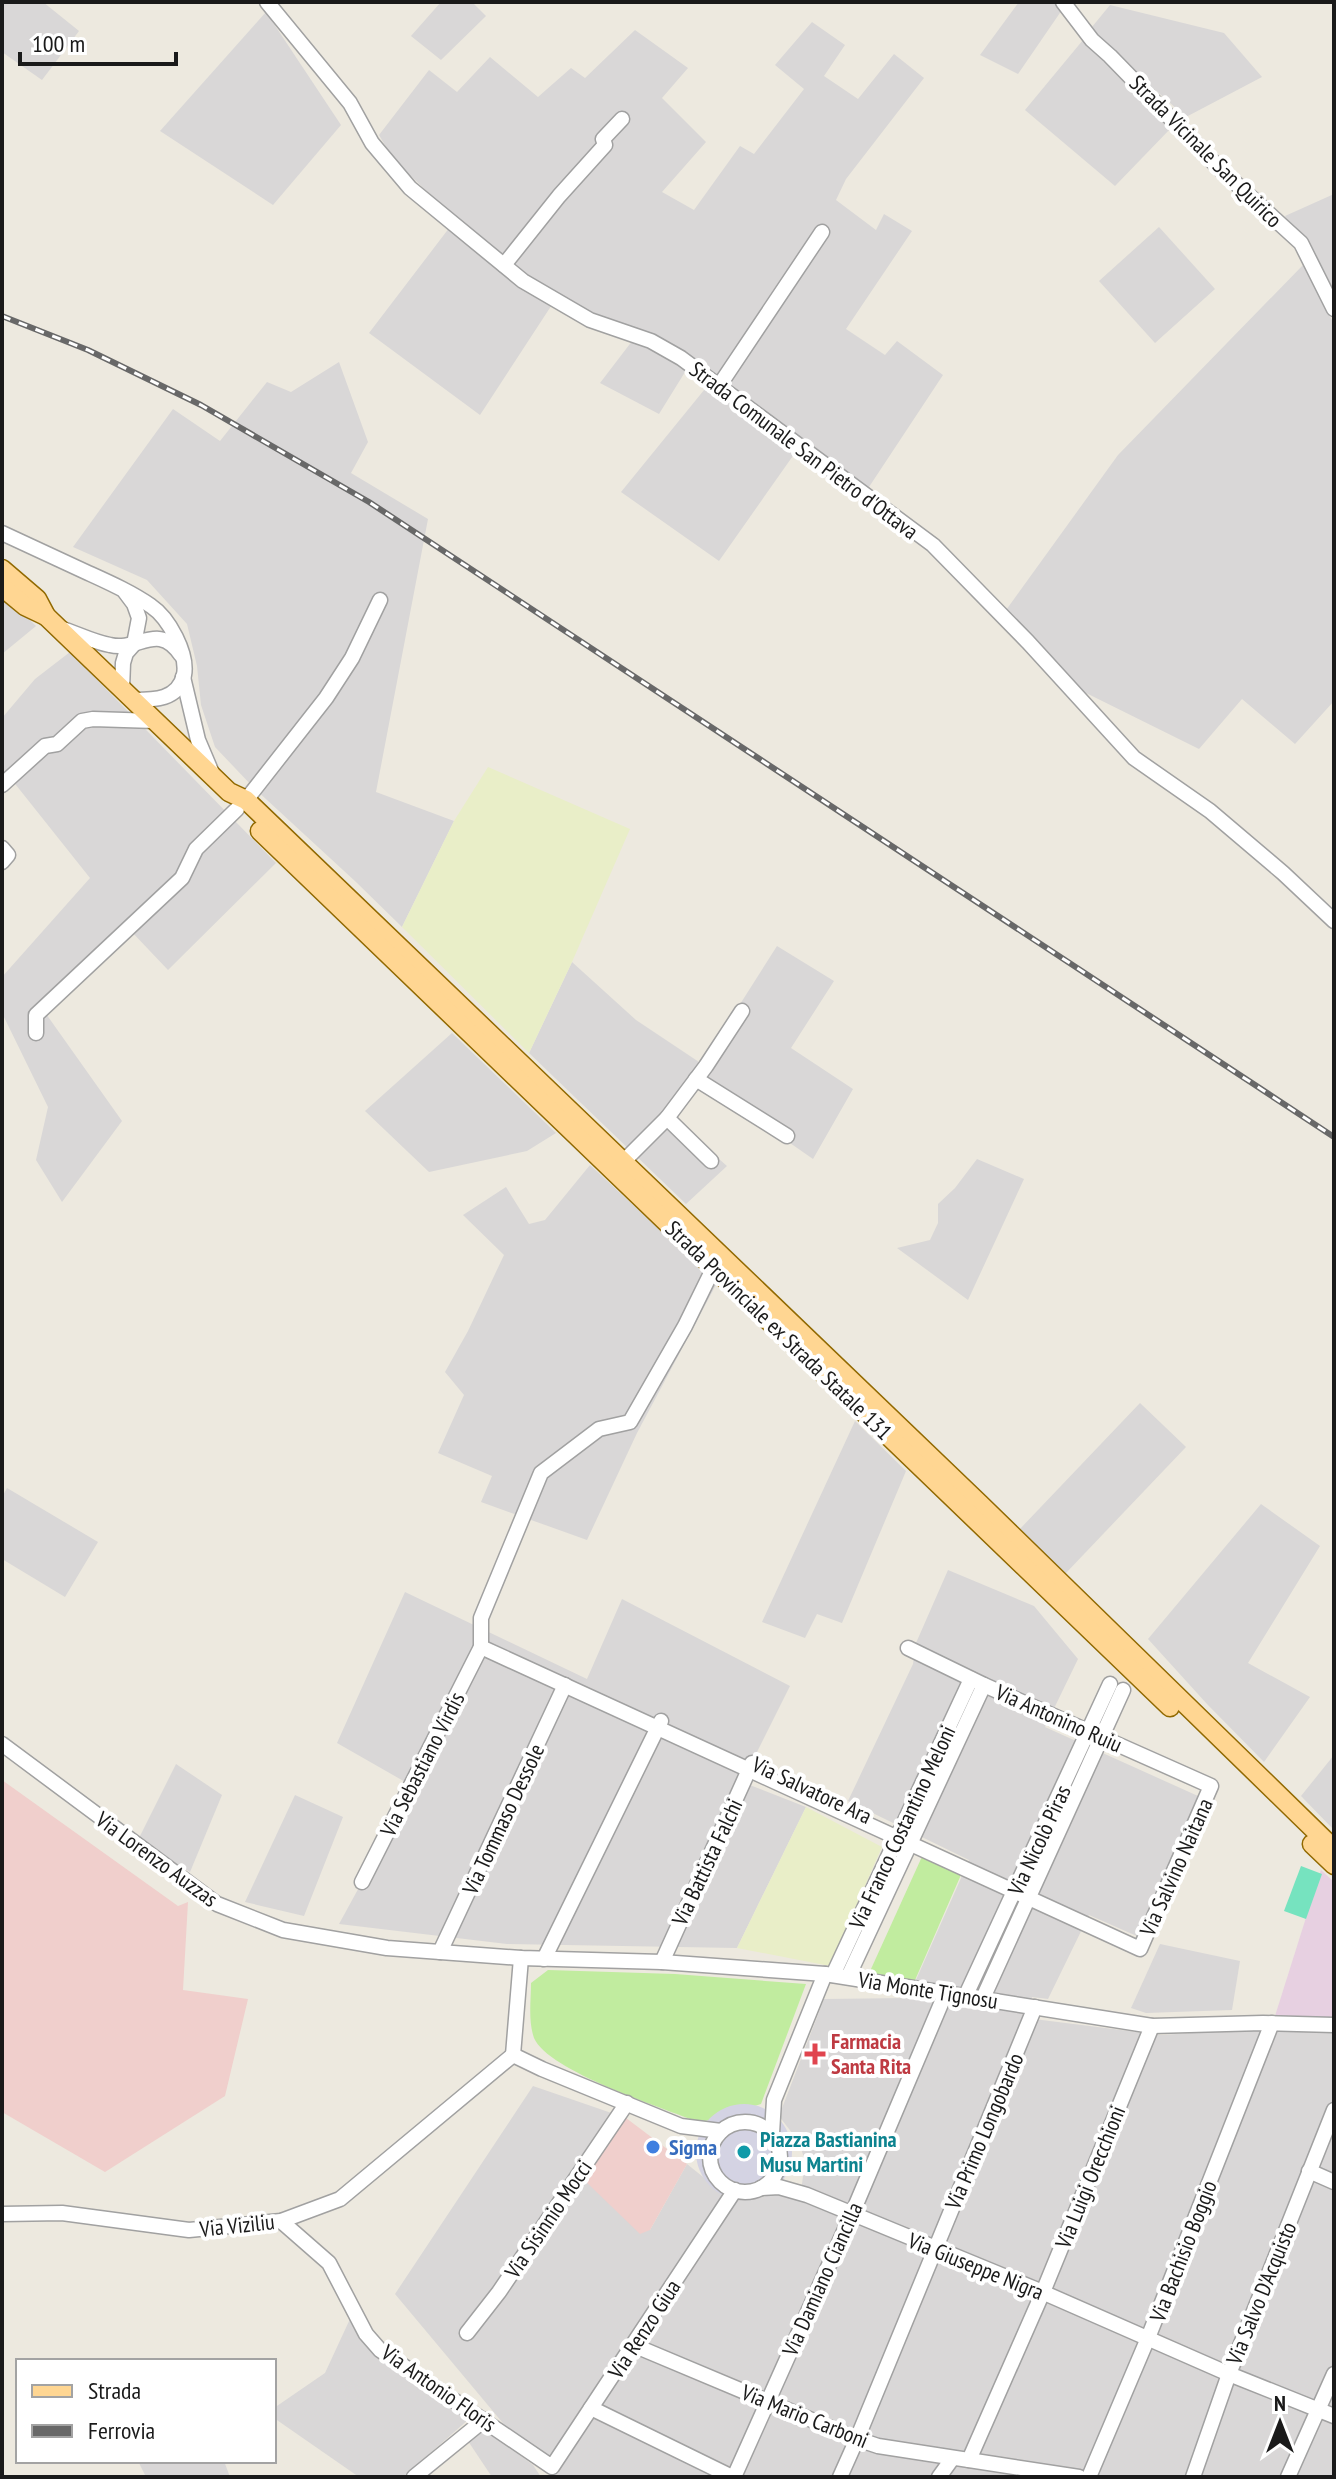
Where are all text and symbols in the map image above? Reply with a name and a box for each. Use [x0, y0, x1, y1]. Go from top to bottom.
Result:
scale bar [20, 16, 176, 66]
text: 100 m [32, 28, 85, 59]
street label: Strada Vicinale San Quirico [1124, 69, 1288, 233]
street label: Strada Comunale San Pietro d'Ottava [684, 355, 924, 545]
street label: Strada Provinciale ex Strada Statale 131 [660, 1214, 898, 1446]
street label: Via Antonino Ruiu [990, 1677, 1127, 1758]
street label: Via Sebastiano Virdis [373, 1687, 470, 1842]
street label: Via Franco Costantino Meloni [842, 1721, 961, 1934]
street label: Via Tommaso Dessole [455, 1739, 550, 1900]
street label: Via Salvatore Ara [747, 1750, 876, 1830]
street label: Via Nicolò Piras [1001, 1780, 1077, 1900]
street label: Via Battista Falchi [665, 1794, 749, 1931]
street label: Via Salvino Naitana [1133, 1794, 1219, 1941]
street label: Via Lorenzo Auzzas [90, 1805, 224, 1913]
street label: Via Monte Tignosu [855, 1965, 1000, 2015]
place label: Farmacia Santa Rita [831, 2027, 911, 2080]
marker: Farmacia Santa Rita [806, 2045, 824, 2063]
street label: Via Primo Longobardo [938, 2049, 1029, 2214]
street label: Via Luigi Orecchioni [1048, 2102, 1131, 2253]
place label: Piazza Bastianina Musu Martini [760, 2125, 897, 2178]
place label: Sigma [669, 2133, 717, 2161]
marker: Sigma [644, 2138, 662, 2156]
marker: Piazza Bastianina Musu Martini [735, 2143, 753, 2161]
street label: Via Sisinnio Mocci [498, 2155, 598, 2284]
street label: Via Bachisio Boggio [1143, 2176, 1223, 2327]
street label: Via Damiano Ciancilla [775, 2198, 868, 2361]
street label: Via Viziliu [197, 2207, 276, 2243]
street label: Via Salvo D'Acquisto [1219, 2218, 1302, 2369]
street label: Via Giuseppe Nigra [903, 2226, 1048, 2306]
street label: Via Renzo Giua [601, 2274, 686, 2385]
street label: Via Antonio Floris [375, 2338, 502, 2438]
legend [16, 2359, 276, 2463]
text: Strada [88, 2375, 141, 2406]
street label: Via Mario Carboni [737, 2377, 873, 2454]
north arrow [1240, 2383, 1320, 2463]
text: N [1274, 2389, 1286, 2417]
text: Ferrovia [88, 2415, 155, 2446]

